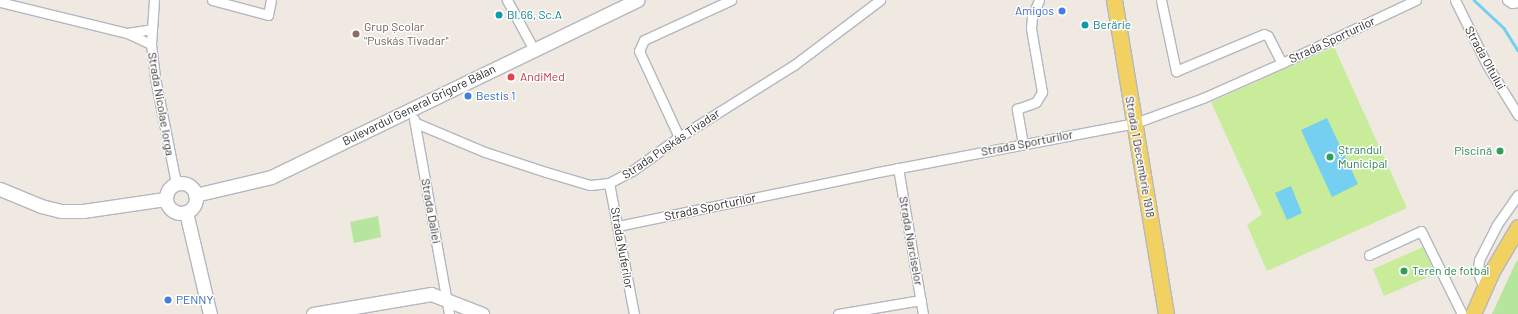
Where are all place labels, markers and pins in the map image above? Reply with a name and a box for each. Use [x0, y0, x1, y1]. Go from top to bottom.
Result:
place label: Amigos [1015, 4, 1054, 18]
marker: Amigos [1057, 6, 1067, 16]
place label: Bl.66, Sc.A [507, 8, 562, 22]
marker: Bl.66, Sc.A [494, 10, 504, 20]
place label: Berărie [1093, 18, 1131, 32]
place label: Grup Școlar "Puskás Tivadar" [364, 20, 449, 48]
marker: Berărie [1080, 20, 1090, 30]
marker: Grup Școlar "Puskás Tivadar" [351, 29, 361, 39]
place label: AndiMed [520, 70, 565, 84]
marker: AndiMed [505, 71, 517, 83]
place label: Bestis 1 [476, 89, 515, 103]
marker: Bestis 1 [463, 91, 473, 101]
place label: Ștrandul Municipal [1338, 143, 1387, 171]
place label: Piscină [1454, 144, 1492, 158]
marker: Piscină [1495, 146, 1505, 156]
marker: Ștrandul Municipal [1325, 152, 1335, 162]
place label: Teren de fotbal [1412, 264, 1489, 278]
marker: Teren de fotbal [1399, 266, 1409, 276]
place label: PENNY [176, 293, 213, 307]
marker: PENNY [163, 295, 173, 305]

